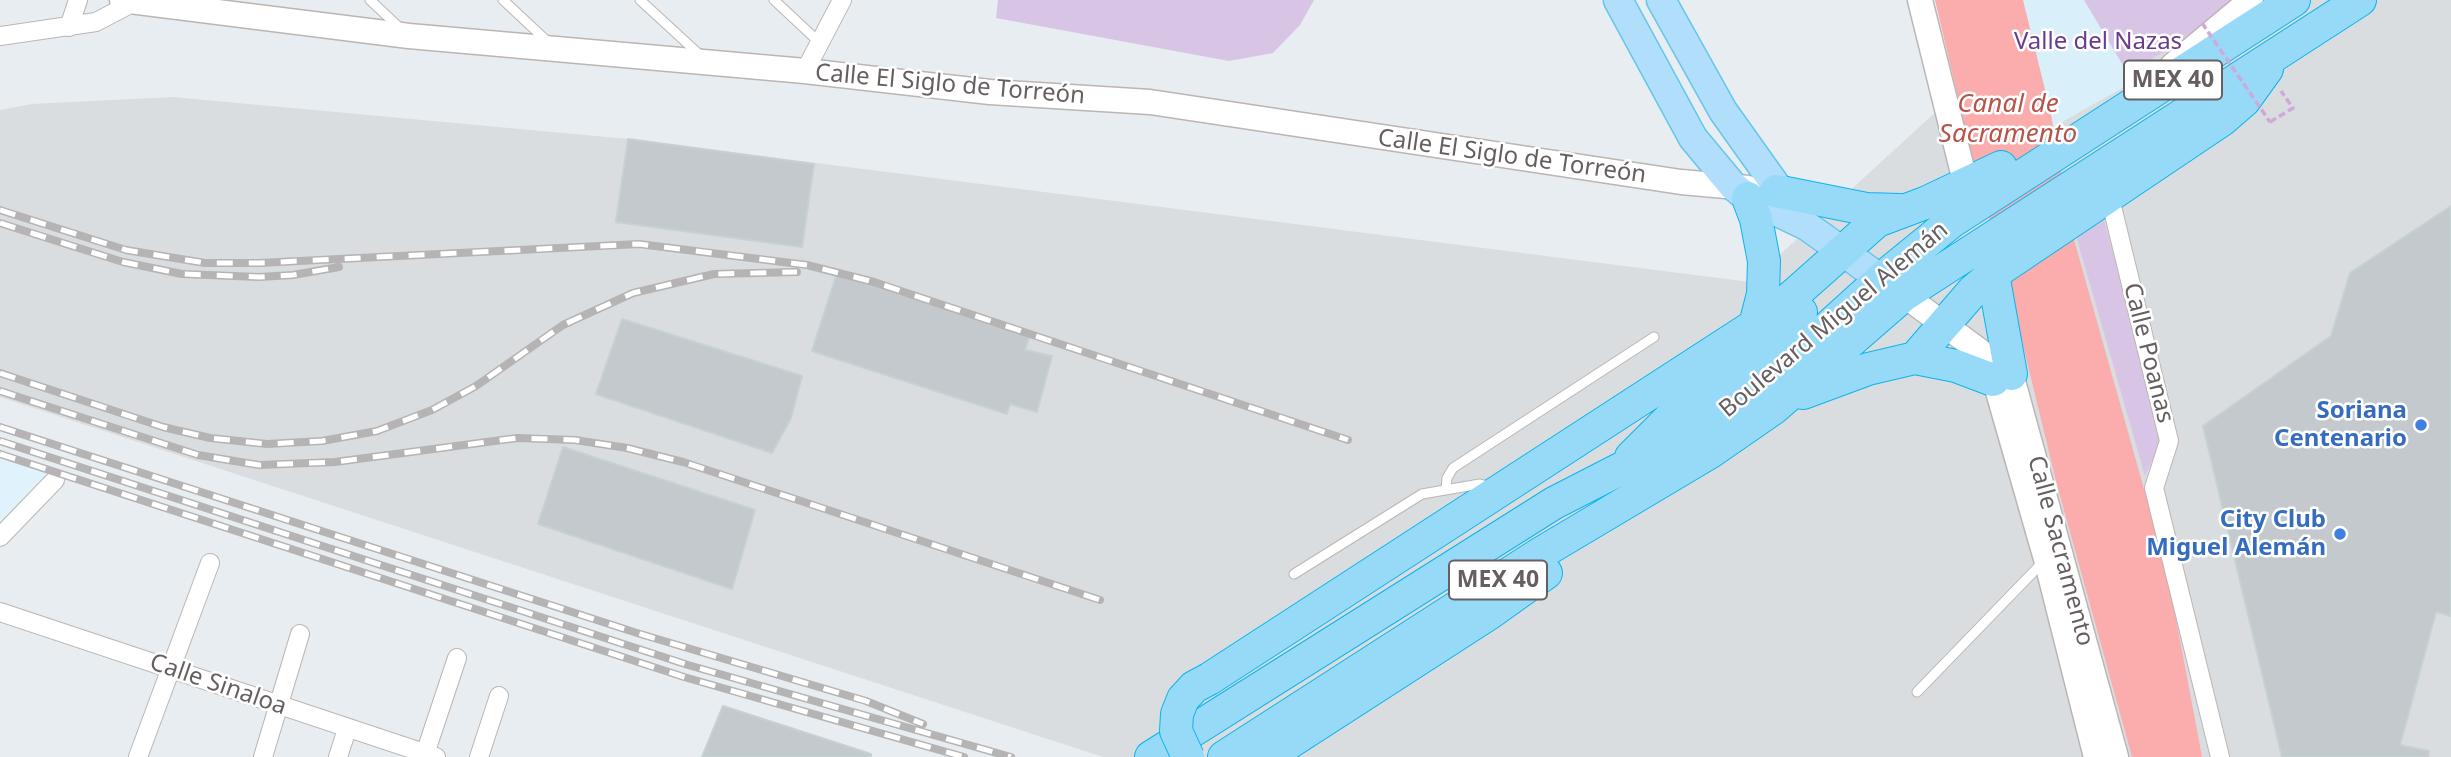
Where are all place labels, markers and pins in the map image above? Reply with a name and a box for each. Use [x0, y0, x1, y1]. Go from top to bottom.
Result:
place label: Soriana Centenario [2274, 397, 2407, 453]
marker: Soriana Centenario [2413, 417, 2429, 433]
place label: City Club Miguel Alemán [2146, 506, 2326, 562]
marker: City Club Miguel Alemán [2332, 526, 2348, 542]

